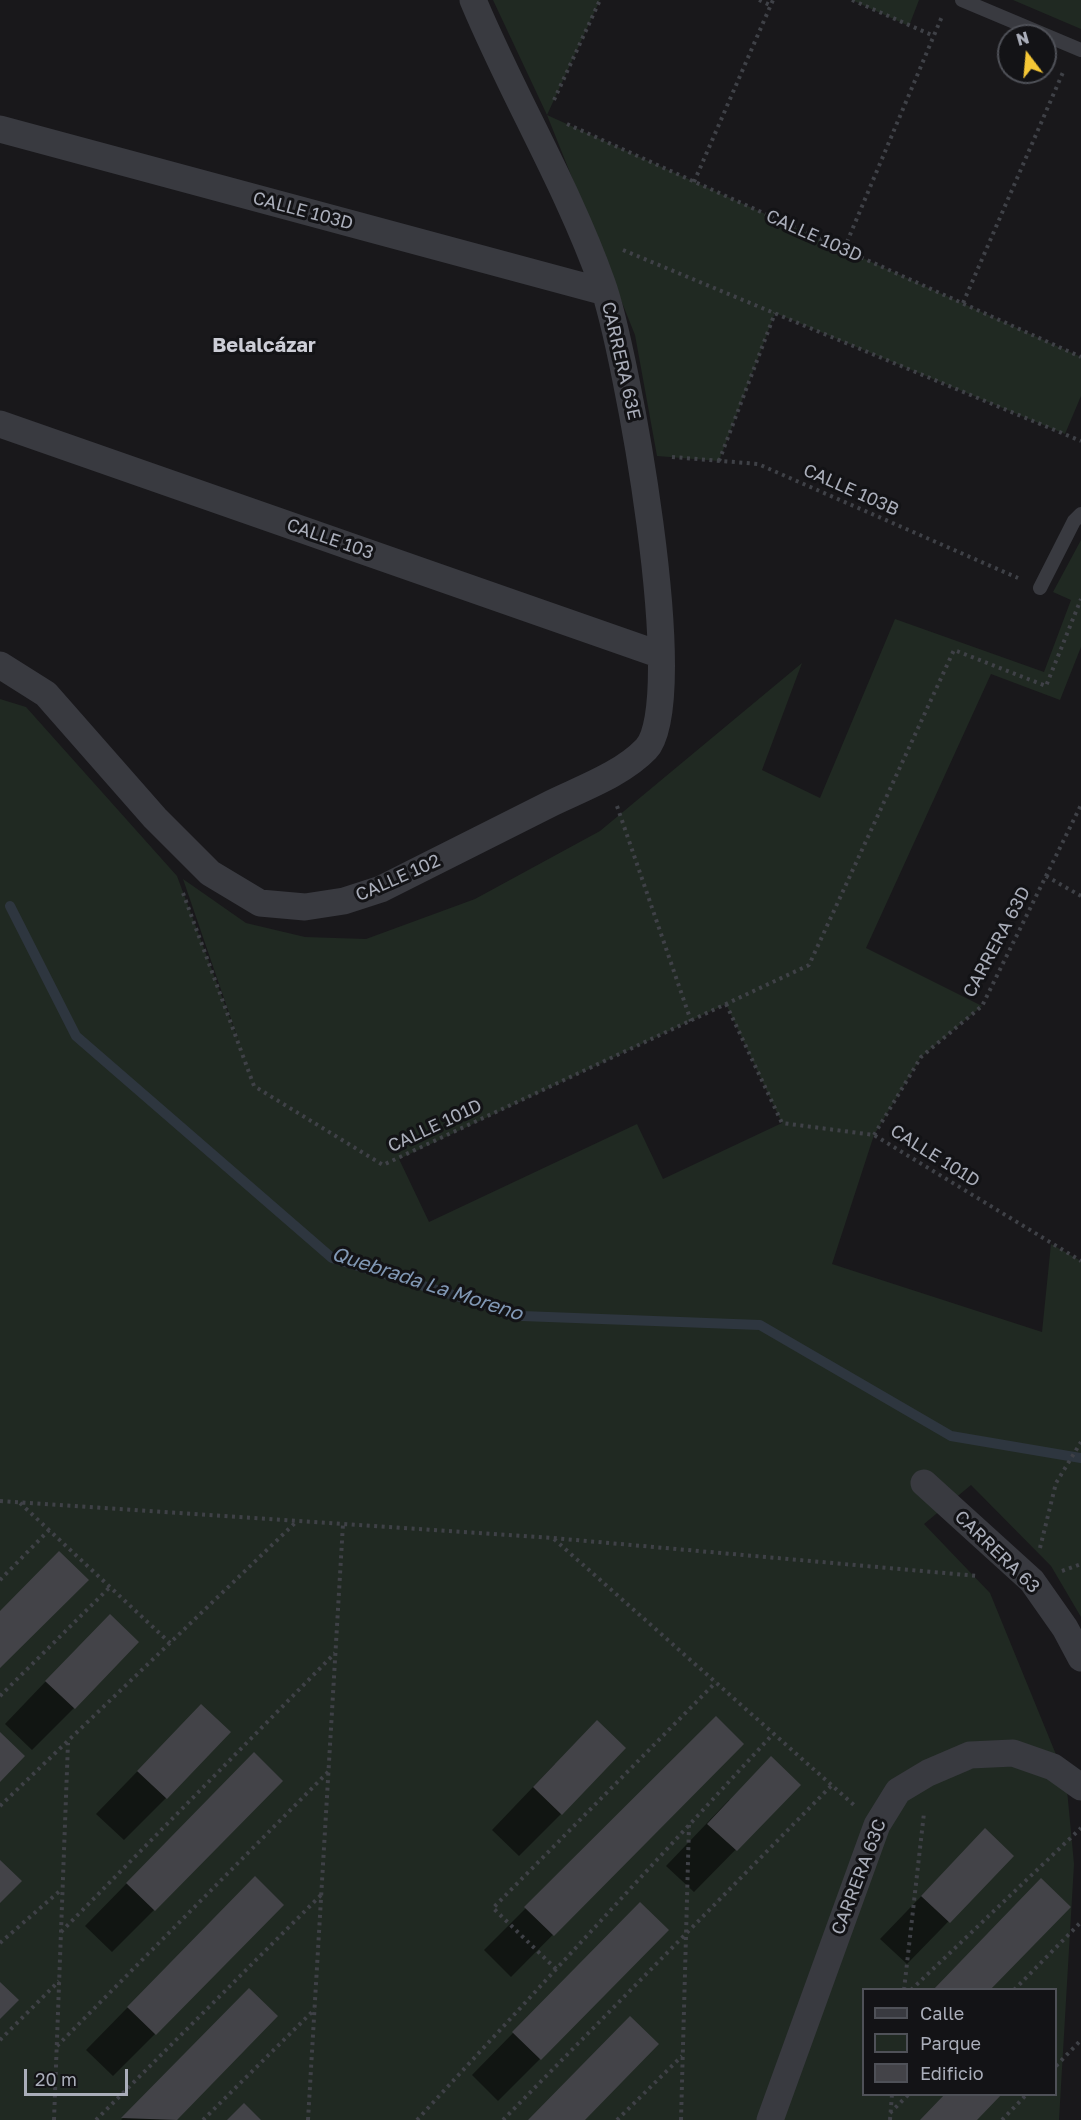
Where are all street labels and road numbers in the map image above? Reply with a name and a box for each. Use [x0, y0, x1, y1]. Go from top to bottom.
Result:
street label: CALLE 103D [250, 187, 356, 235]
street label: CALLE 103D [763, 205, 865, 267]
street label: CARRERA 63E [597, 300, 645, 422]
street label: CALLE 103B [800, 459, 902, 521]
street label: CALLE 103 [284, 514, 376, 564]
street label: CALLE 102 [352, 850, 444, 906]
street label: CARRERA 63D [959, 883, 1035, 1001]
street label: CALLE 101D [385, 1095, 485, 1157]
street label: CALLE 101D [886, 1120, 984, 1192]
street label: CARRERA 63 [950, 1506, 1044, 1598]
street label: CARRERA 63C [827, 1816, 891, 1938]

